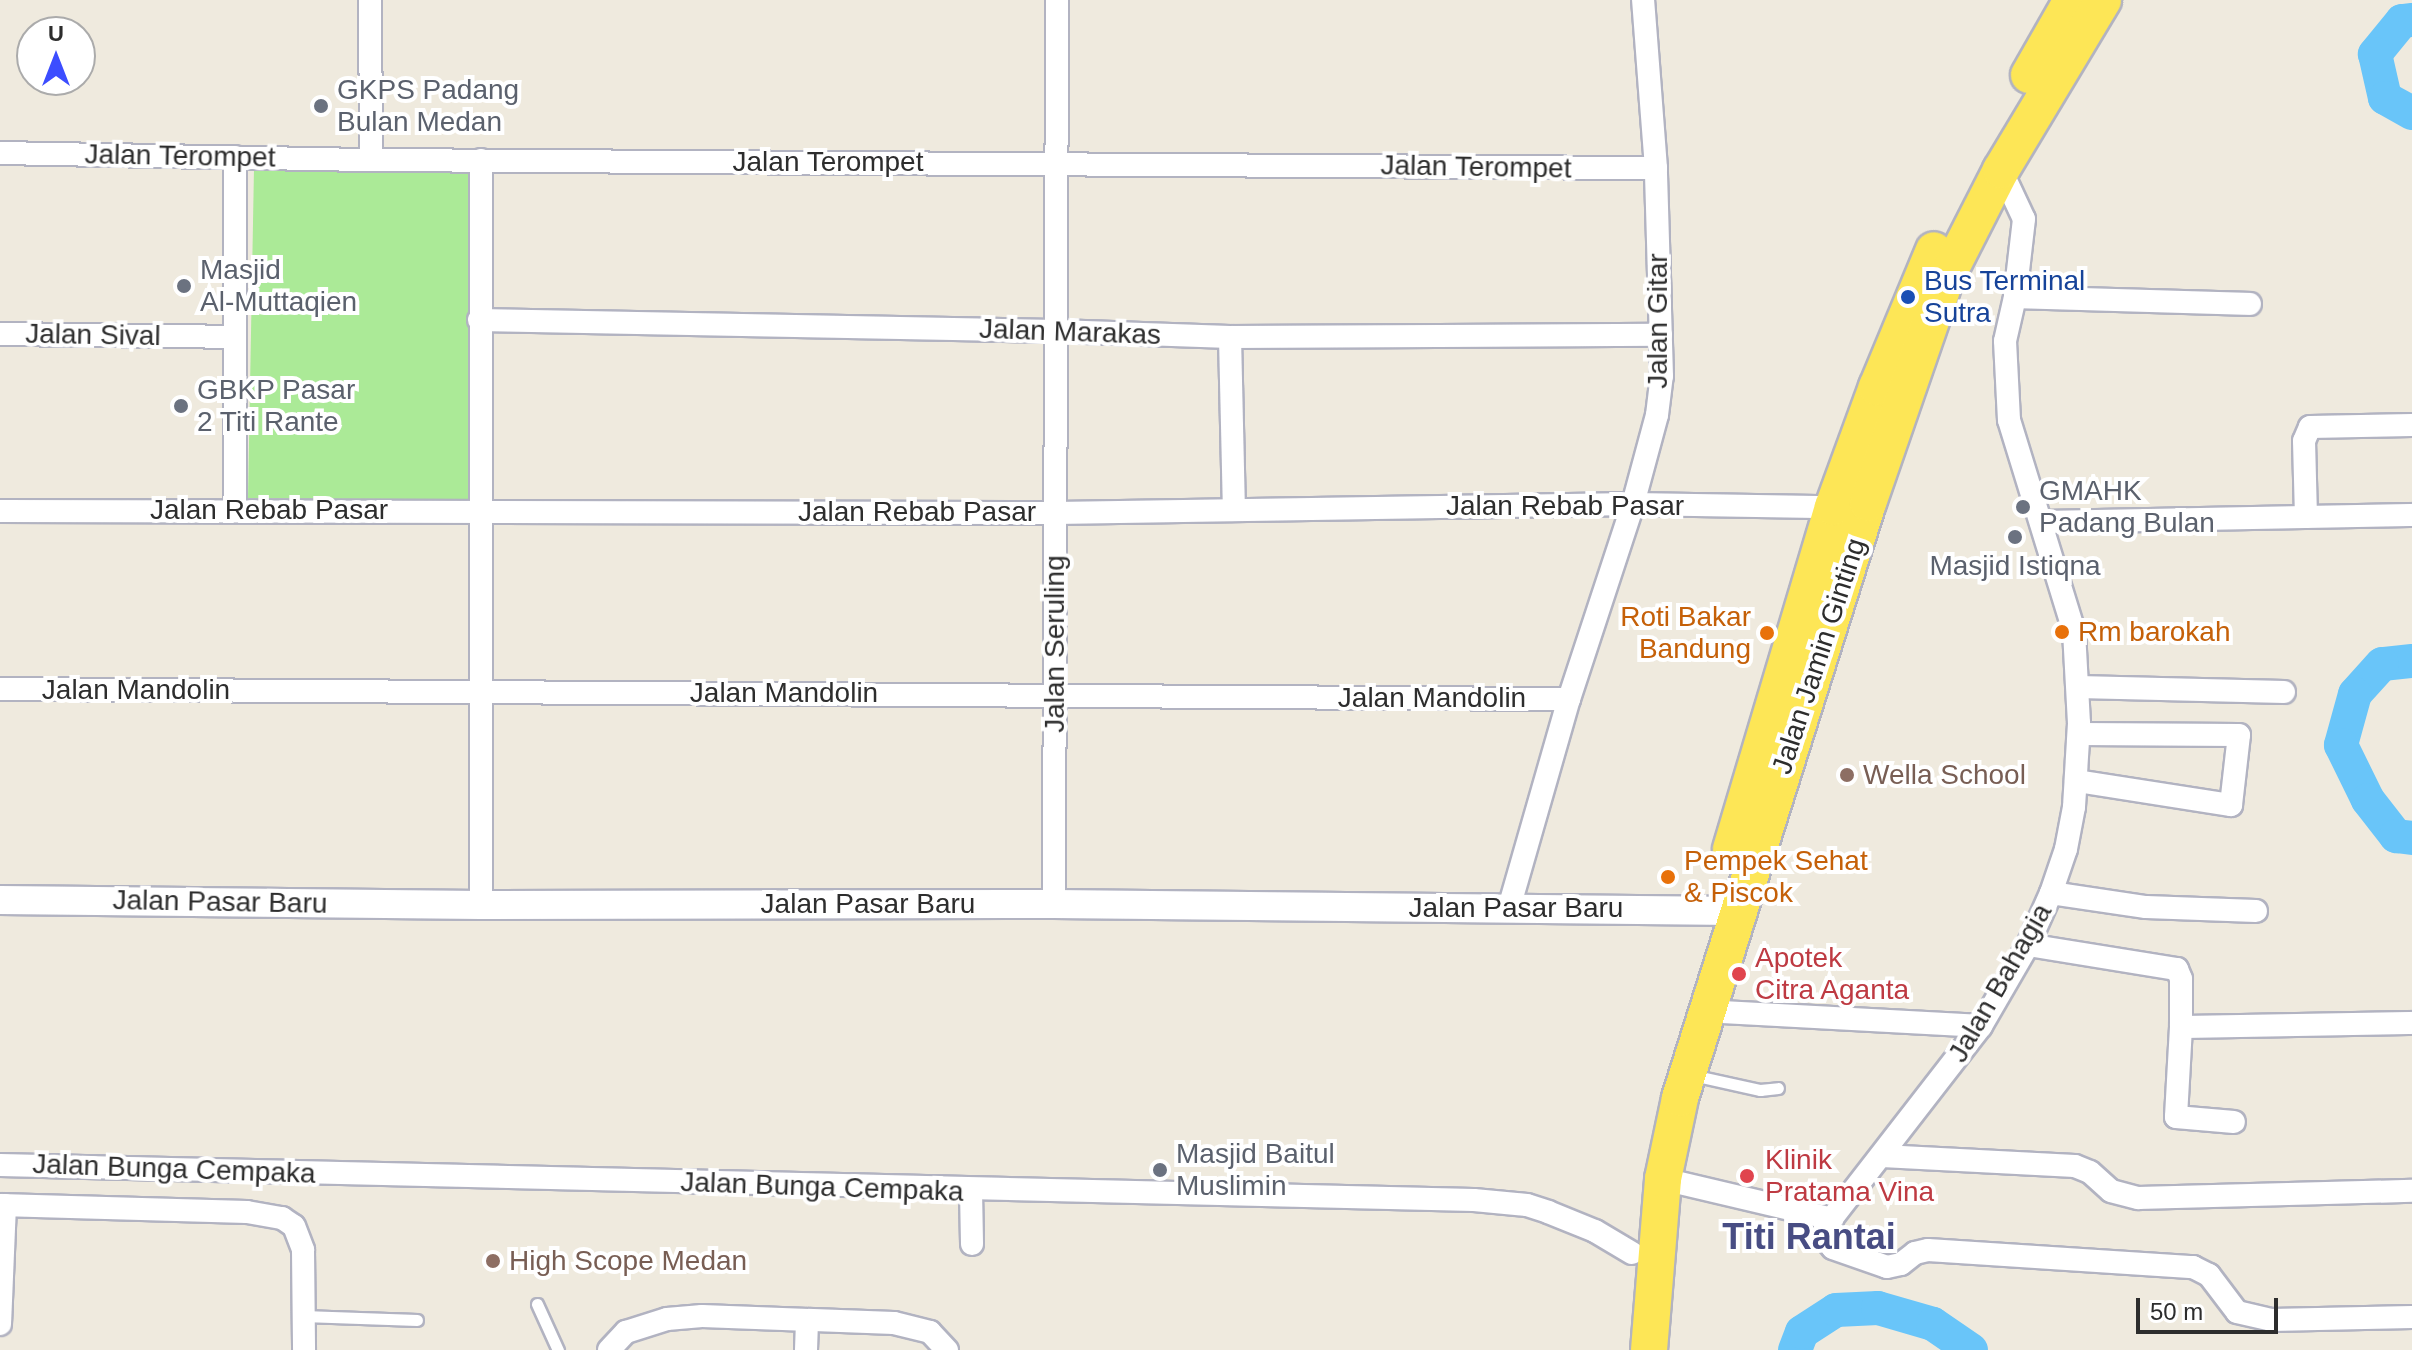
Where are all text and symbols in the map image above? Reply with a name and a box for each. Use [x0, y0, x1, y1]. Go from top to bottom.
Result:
north arrow [16, 16, 96, 96]
text: U [48, 21, 64, 46]
place label: GKPS Padang Bulan Medan [337, 73, 519, 139]
marker: GKPS Padang Bulan Medan [312, 97, 330, 115]
street label: Jalan Terompet [84, 138, 276, 174]
street label: Jalan Terompet [732, 145, 924, 179]
street label: Jalan Terompet [1380, 149, 1572, 185]
place label: Masjid Al-Muttaqien [200, 253, 357, 319]
street label: Jalan Gitar [1641, 253, 1675, 389]
place label: Bus Terminal Sutra [1924, 264, 2086, 330]
marker: Masjid Al-Muttaqien [175, 277, 193, 295]
marker: Bus Terminal Sutra [1899, 288, 1917, 306]
street label: Jalan Marakas [978, 312, 1162, 352]
street label: Jalan Sival [25, 317, 161, 353]
place label: GBKP Pasar 2 Titi Rante [197, 373, 356, 439]
marker: GBKP Pasar 2 Titi Rante [172, 397, 190, 415]
place label: GMAHK Padang Bulan [2039, 474, 2215, 540]
street label: Jalan Rebab Pasar [1446, 489, 1684, 523]
street label: Jalan Rebab Pasar [150, 493, 388, 527]
street label: Jalan Rebab Pasar [798, 495, 1036, 529]
marker: GMAHK Padang Bulan [2014, 498, 2032, 516]
marker: Masjid Istiqna [2006, 528, 2024, 546]
street label: Jalan Jamin Ginting [1765, 534, 1873, 778]
place label: Masjid Istiqna [1929, 549, 2101, 583]
street label: Jalan Seruling [1038, 555, 1072, 733]
place label: Roti Bakar Bandung [1620, 600, 1751, 666]
place label: Rm barokah [2078, 615, 2231, 649]
marker: Rm barokah [2053, 623, 2071, 641]
marker: Roti Bakar Bandung [1758, 624, 1776, 642]
street label: Jalan Mandolin [42, 673, 230, 707]
street label: Jalan Mandolin [690, 676, 878, 710]
street label: Jalan Mandolin [1338, 681, 1526, 715]
place label: Wella School [1863, 758, 2026, 792]
marker: Wella School [1838, 766, 1856, 784]
place label: Pempek Sehat & Piscok [1684, 844, 1868, 910]
marker: Pempek Sehat & Piscok [1659, 868, 1677, 886]
street label: Jalan Pasar Baru [112, 883, 328, 921]
street label: Jalan Pasar Baru [761, 887, 975, 921]
street label: Jalan Pasar Baru [1409, 891, 1623, 925]
street label: Jalan Bahagia [1941, 898, 2059, 1068]
place label: Apotek Citra Aganta [1755, 941, 1911, 1007]
marker: Apotek Citra Aganta [1730, 965, 1748, 983]
place label: Masjid Baitul Muslimin [1176, 1137, 1335, 1203]
place label: Klinik Pratama Vina [1765, 1143, 1934, 1209]
street label: Jalan Bunga Cempaka [32, 1147, 316, 1191]
marker: Masjid Baitul Muslimin [1151, 1161, 1169, 1179]
street label: Jalan Bunga Cempaka [680, 1165, 964, 1209]
marker: Klinik Pratama Vina [1736, 1165, 1758, 1187]
district label: Titi Rantai [1722, 1215, 1896, 1259]
place label: High Scope Medan [509, 1244, 747, 1278]
marker: High Scope Medan [484, 1252, 502, 1270]
scale bar [2140, 1282, 2282, 1332]
text: 50 m [2150, 1298, 2203, 1325]

